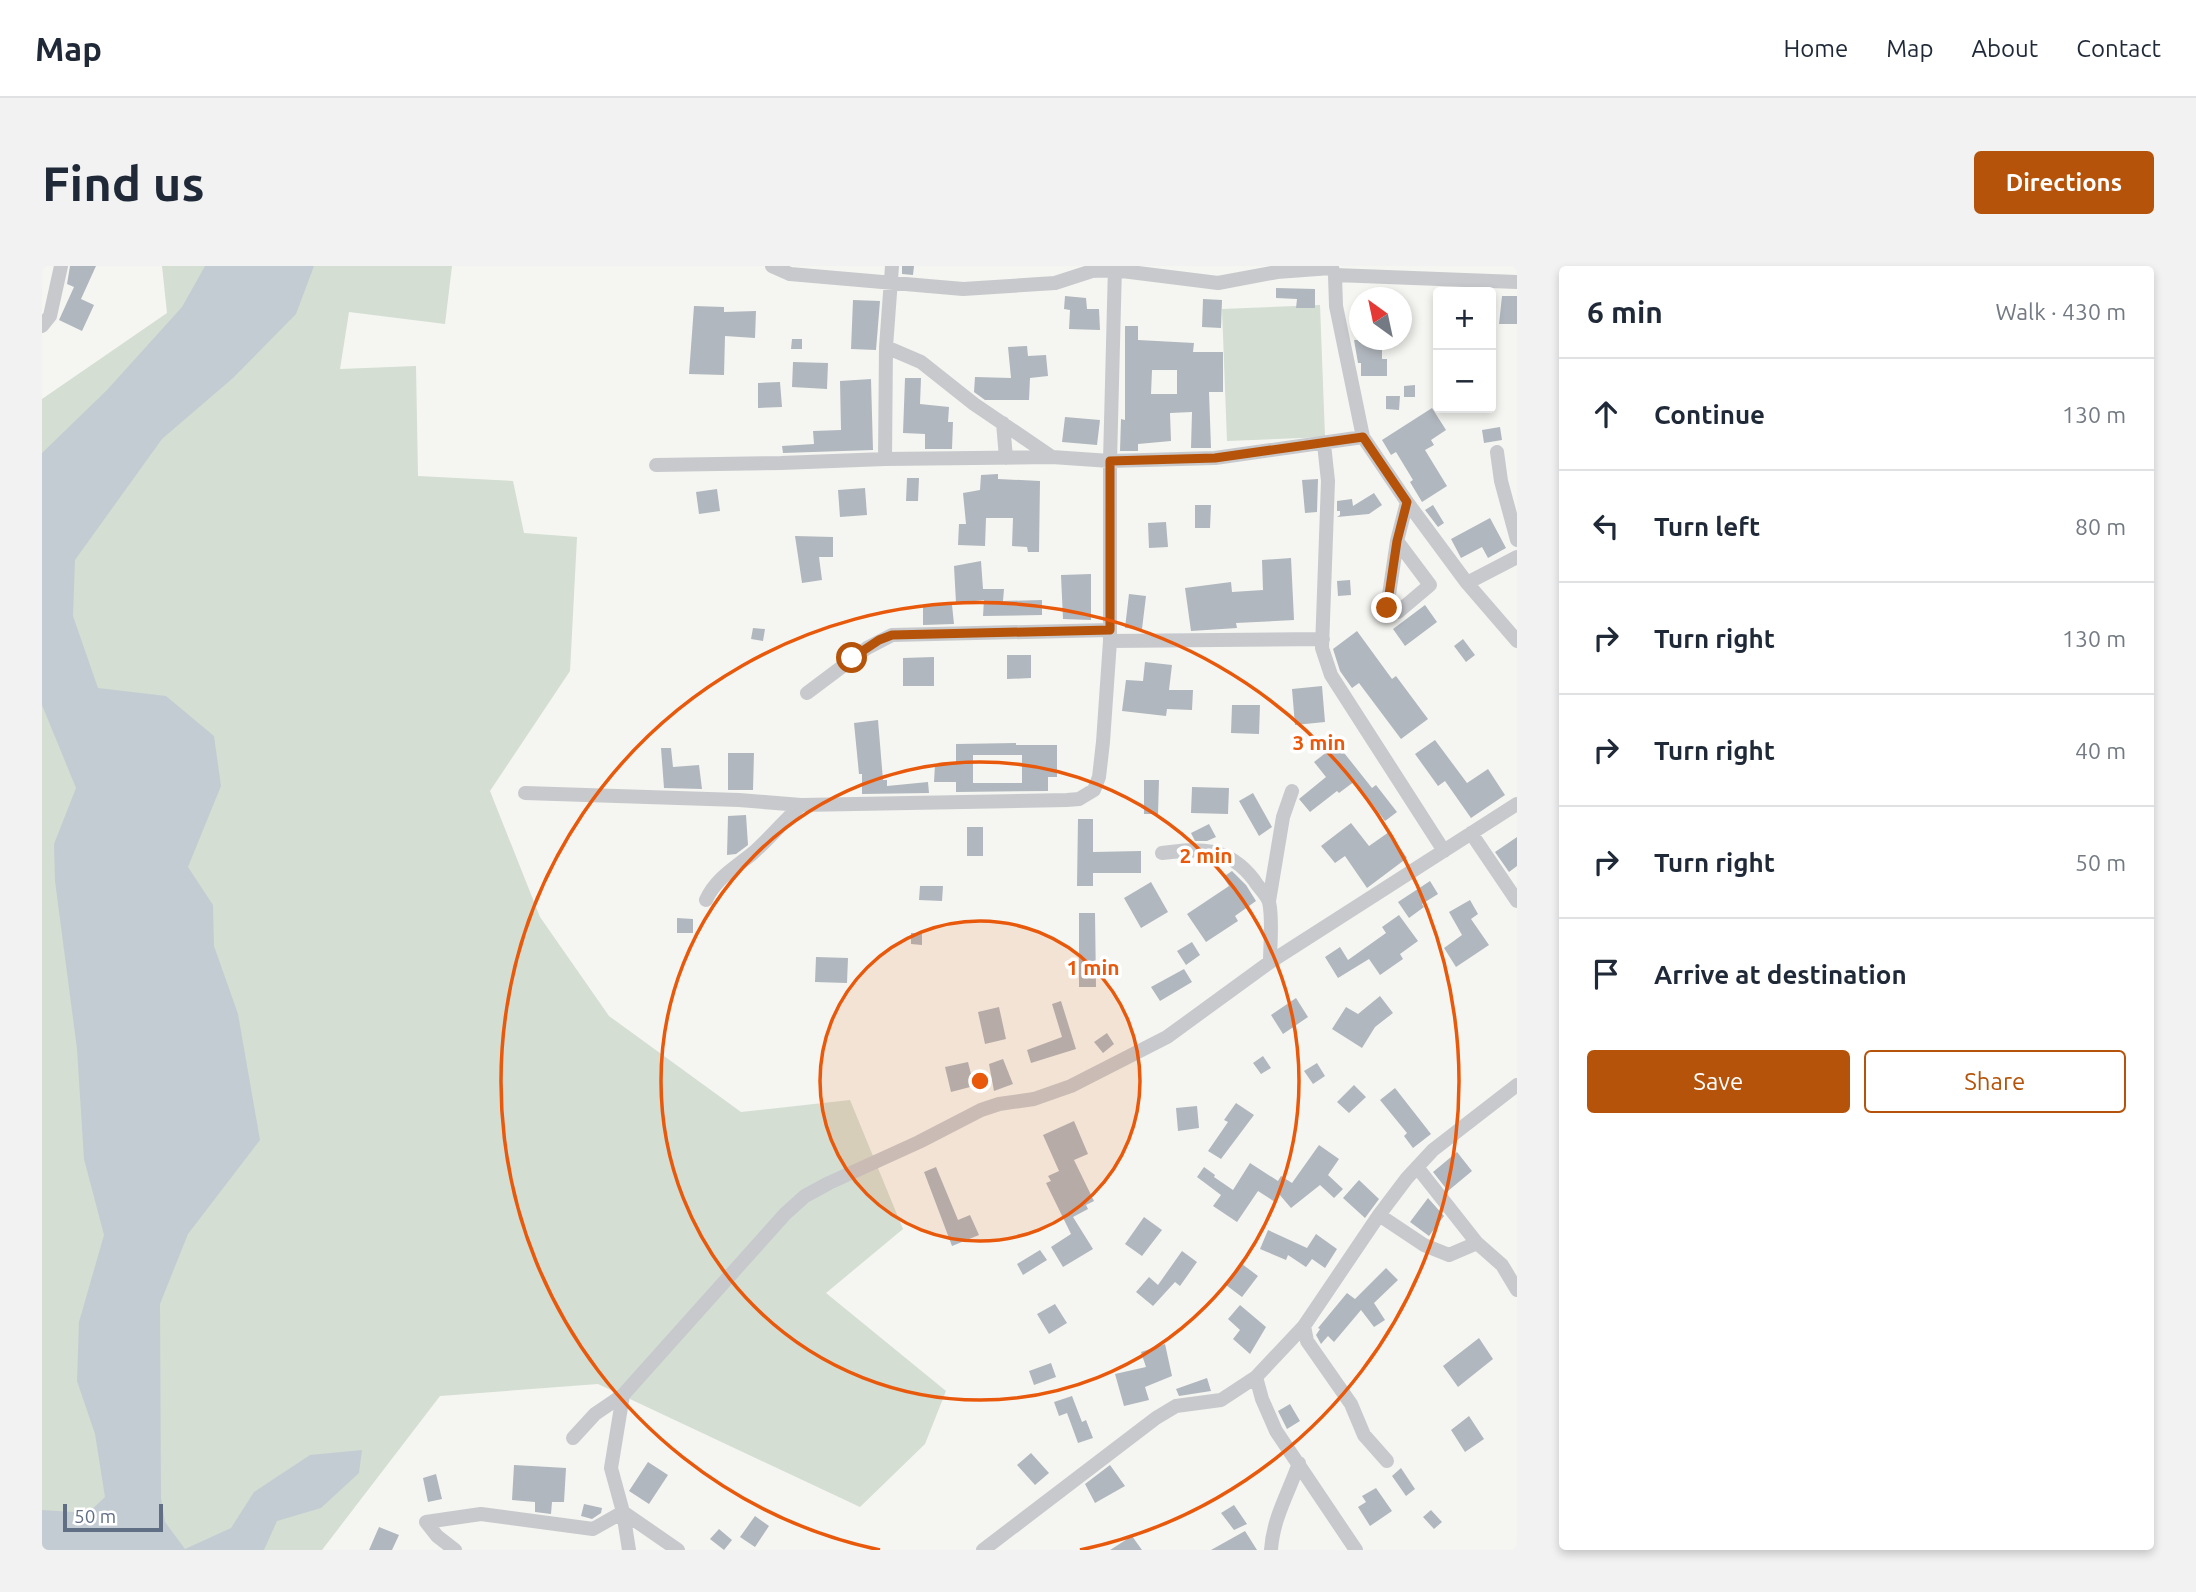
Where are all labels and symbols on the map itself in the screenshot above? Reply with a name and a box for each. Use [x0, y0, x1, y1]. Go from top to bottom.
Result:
north arrow [1349, 287, 1412, 350]
route end [1371, 592, 1402, 623]
route start [836, 642, 867, 673]
text: 3 min [1292, 730, 1346, 754]
text: 2 min [1179, 843, 1233, 867]
text: 1 min [1066, 955, 1120, 979]
centre of rings [968, 1069, 992, 1093]
scale bar [63, 1501, 163, 1533]

